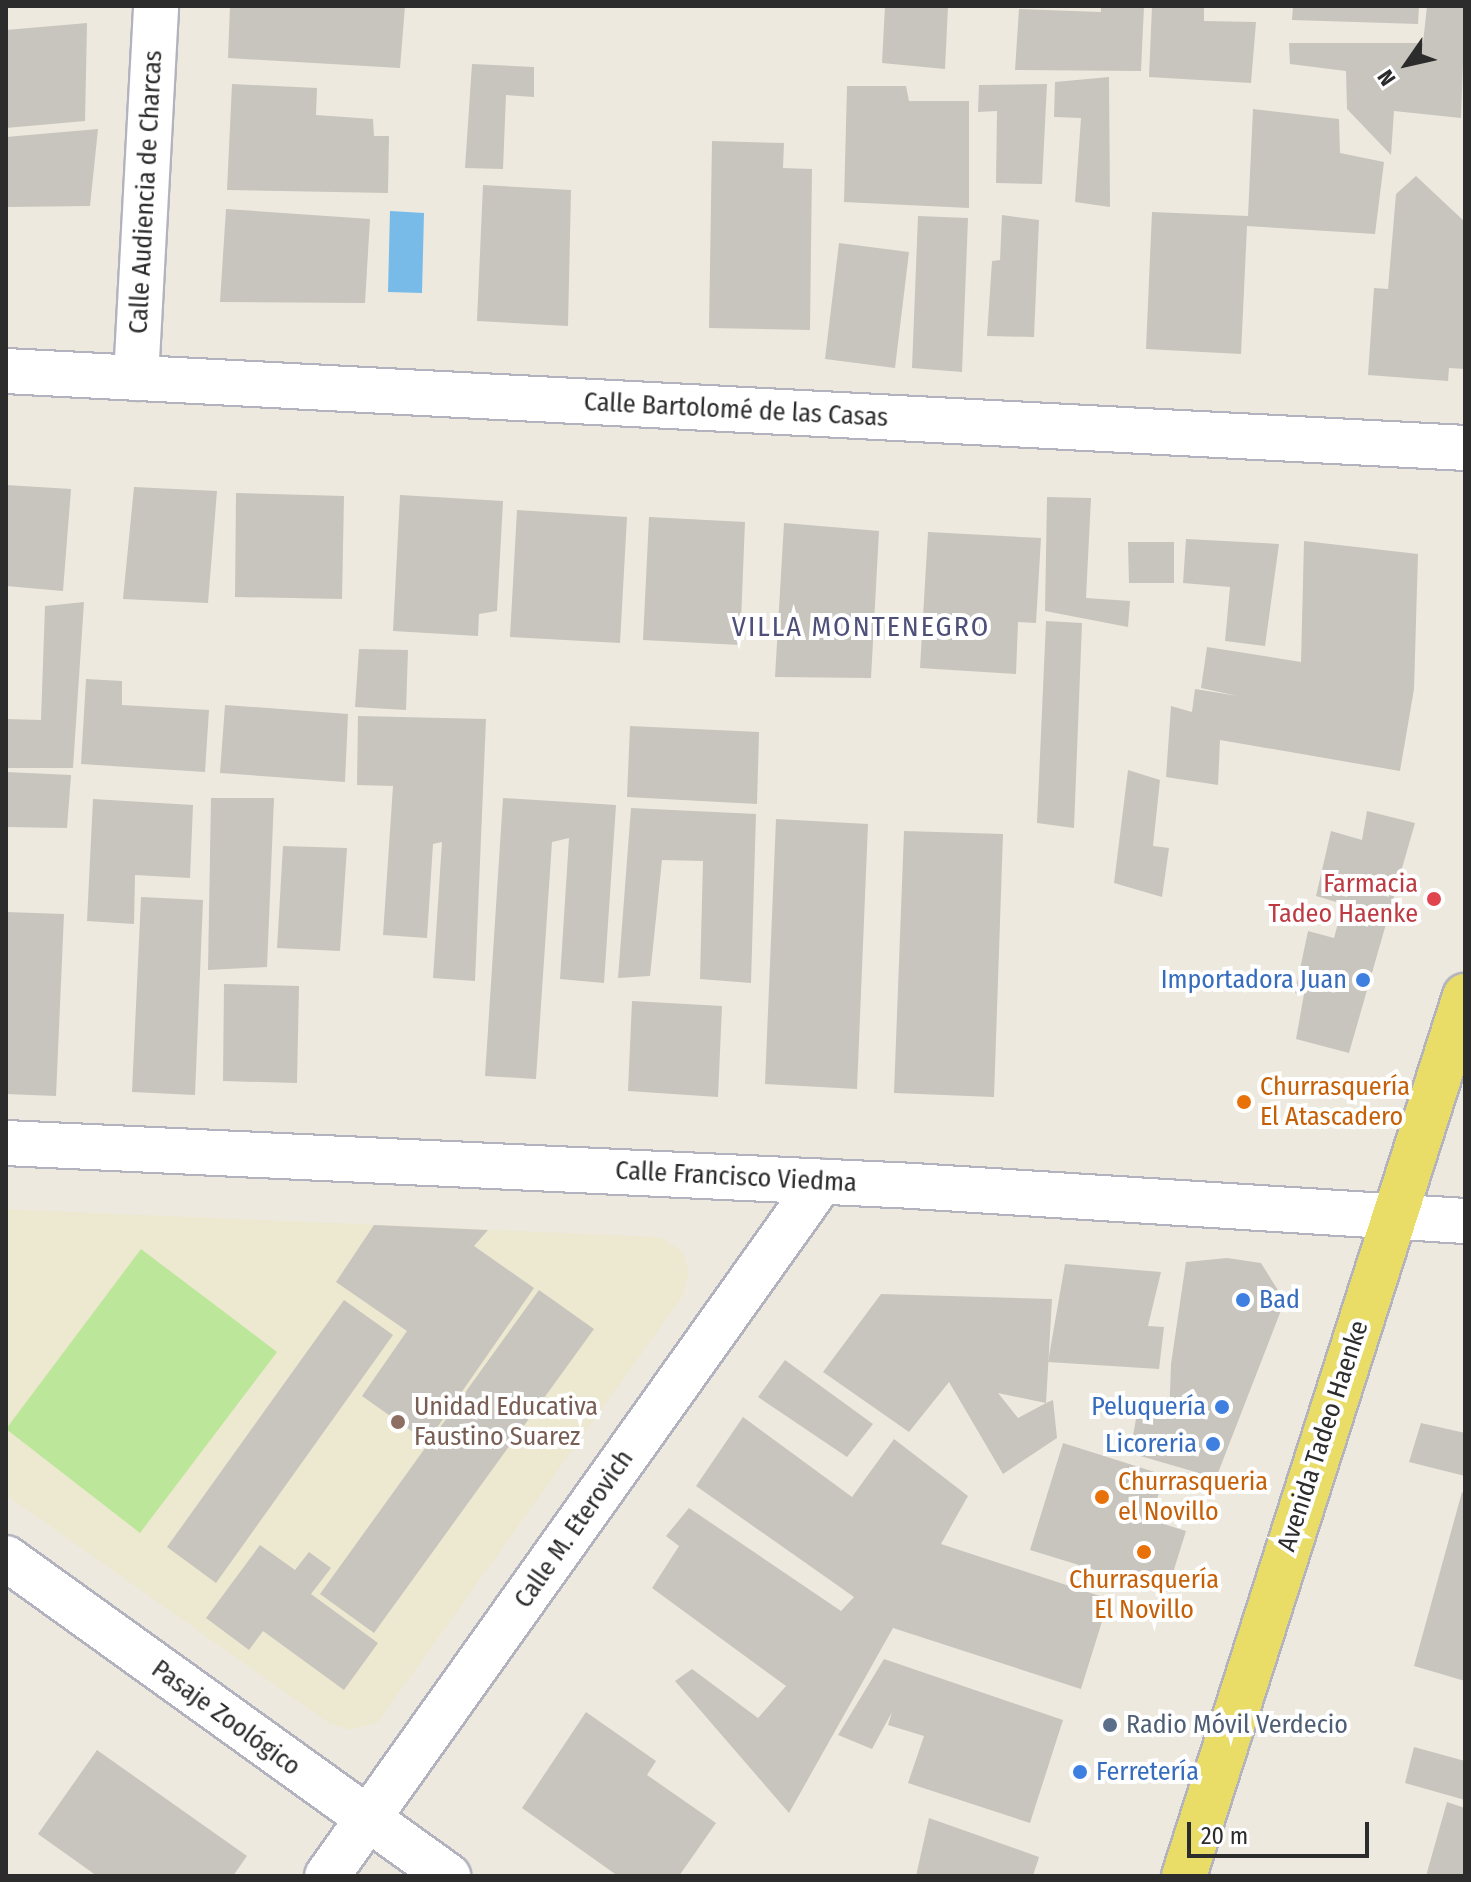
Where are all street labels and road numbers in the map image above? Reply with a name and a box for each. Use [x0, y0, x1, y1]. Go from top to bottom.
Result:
street label: Calle Audiencia de Charcas [123, 49, 169, 335]
street label: Calle Bartolomé de las Casas [583, 386, 889, 434]
street label: Calle Francisco Viedma [615, 1155, 857, 1199]
street label: Avenida Tadeo Haenke [1271, 1317, 1375, 1555]
street label: Calle M. Eterovich [508, 1444, 640, 1614]
street label: Pasaje Zoológico [146, 1654, 306, 1782]

